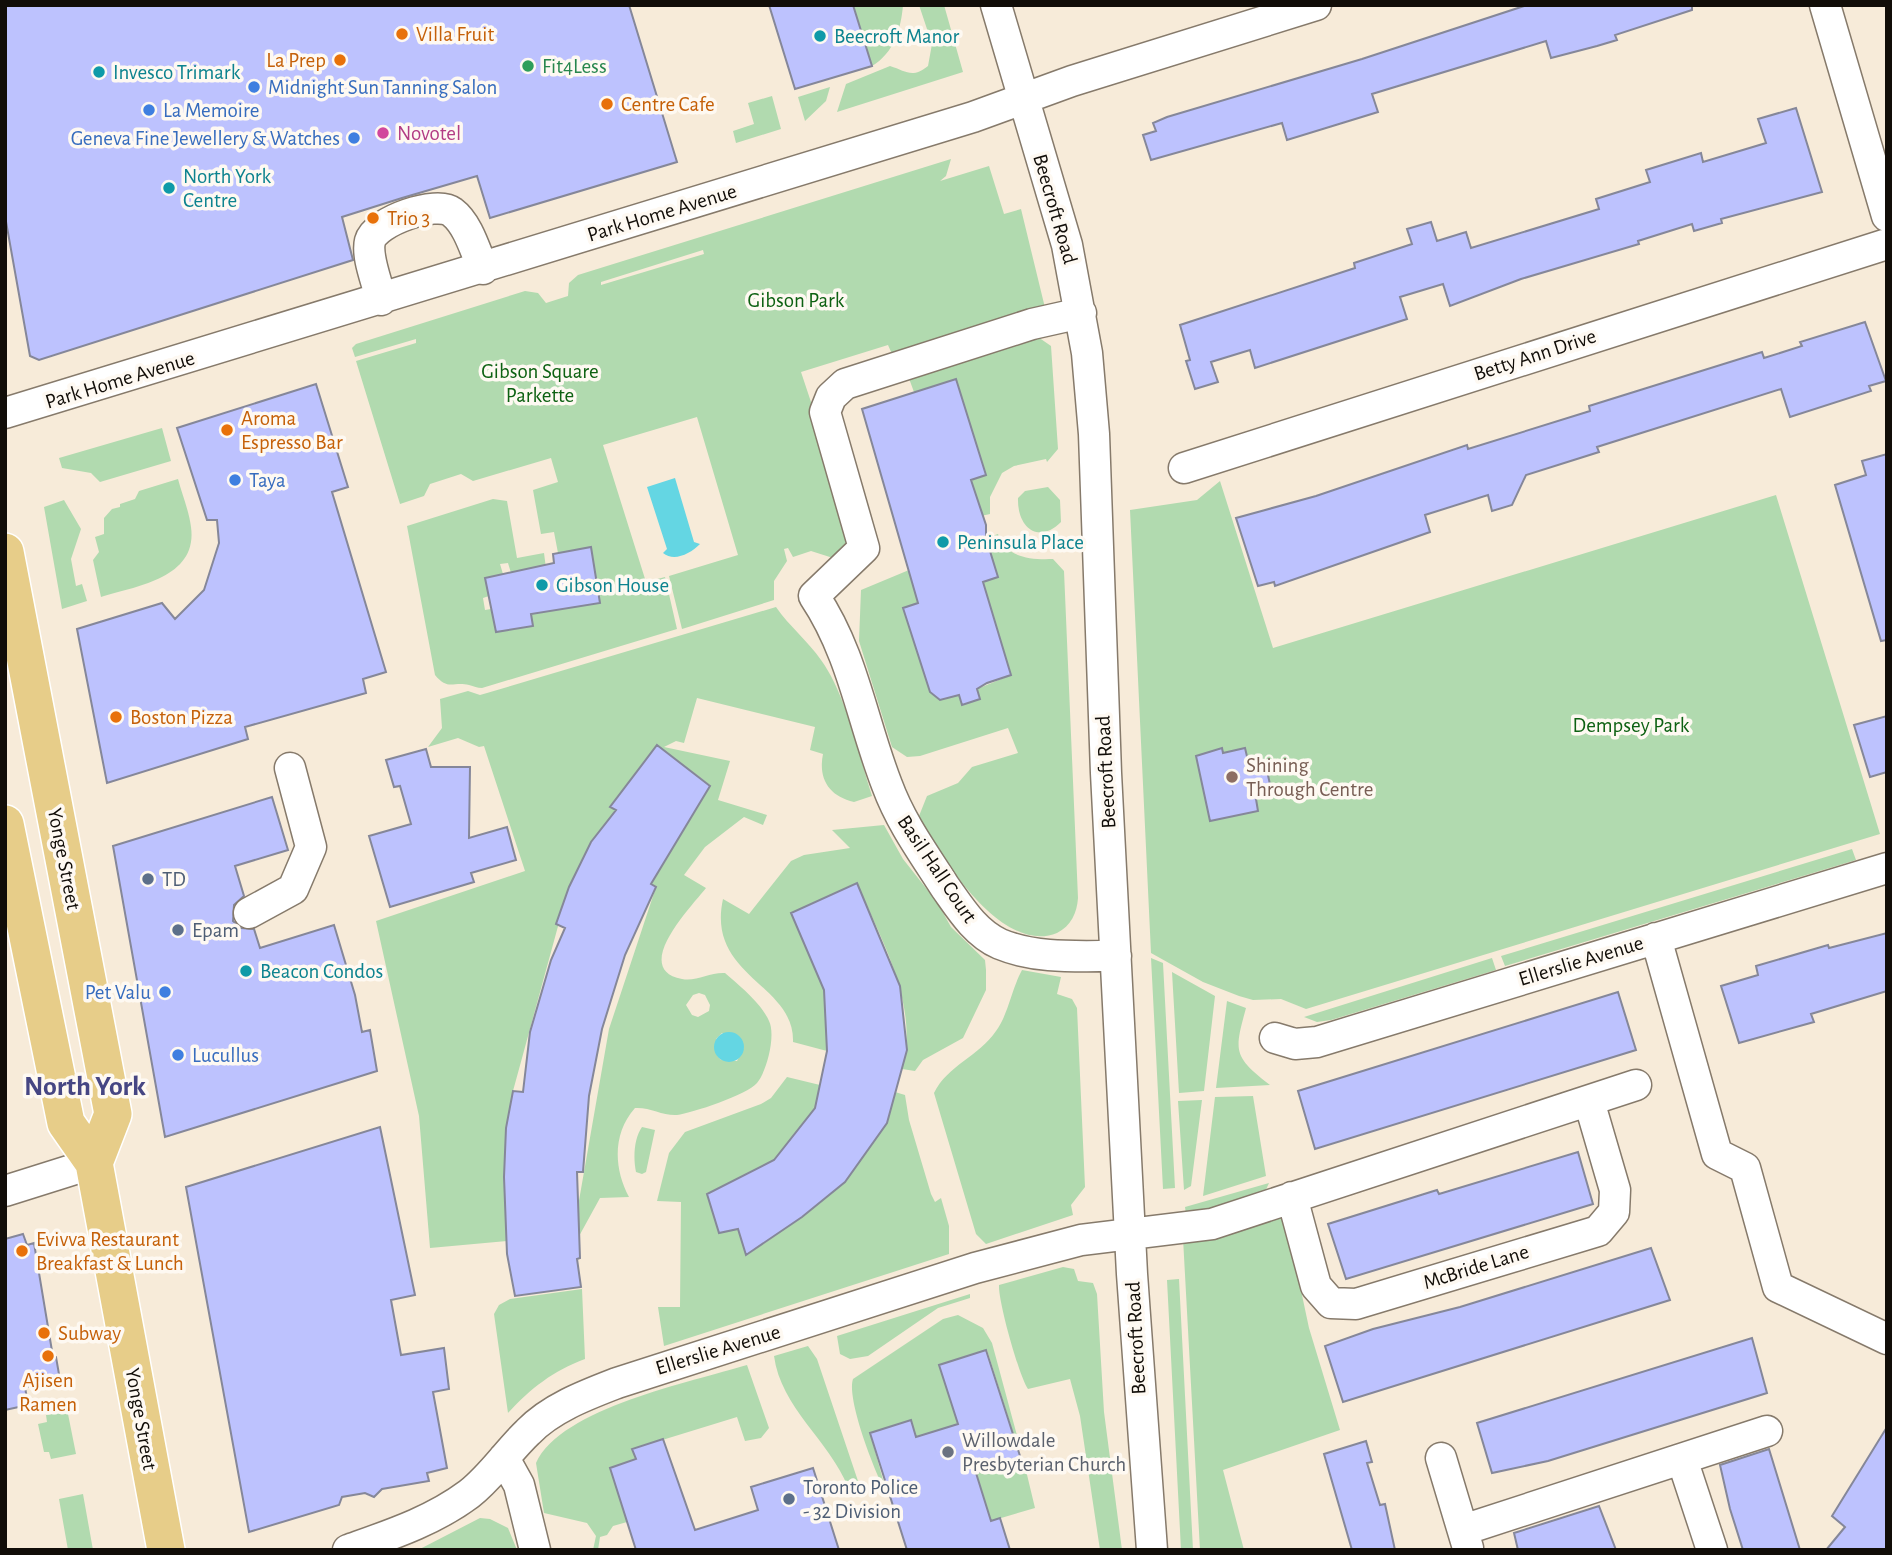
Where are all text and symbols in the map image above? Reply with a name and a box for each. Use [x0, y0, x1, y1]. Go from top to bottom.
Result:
place label: Villa Fruit [416, 24, 494, 45]
marker: Villa Fruit [394, 26, 410, 42]
place label: Beecroft Manor [834, 26, 959, 47]
marker: Beecroft Manor [812, 28, 828, 44]
place label: La Prep [266, 50, 326, 71]
marker: La Prep [332, 52, 348, 68]
place label: Fit4Less [542, 56, 607, 77]
marker: Fit4Less [520, 58, 536, 74]
place label: Invesco Trimark [113, 62, 241, 83]
marker: Invesco Trimark [91, 64, 107, 80]
place label: Midnight Sun Tanning Salon [268, 77, 497, 98]
marker: Midnight Sun Tanning Salon [246, 79, 262, 95]
place label: Centre Cafe [621, 94, 715, 115]
marker: Centre Cafe [599, 96, 615, 112]
place label: La Memoire [163, 100, 259, 121]
marker: La Memoire [141, 102, 157, 118]
place label: Novotel [397, 123, 461, 144]
marker: Novotel [375, 125, 391, 141]
place label: Geneva Fine Jewellery & Watches [71, 128, 340, 149]
marker: Geneva Fine Jewellery & Watches [346, 130, 362, 146]
street label: Beecroft Road [1029, 152, 1081, 267]
place label: North York Centre [183, 166, 272, 211]
marker: North York Centre [161, 180, 177, 196]
street label: Park Home Avenue [585, 180, 739, 246]
place label: Trio 3 [387, 208, 430, 229]
marker: Trio 3 [365, 210, 381, 226]
park label: Gibson Park [748, 290, 845, 311]
street label: Betty Ann Drive [1471, 325, 1599, 385]
street label: Park Home Avenue [43, 347, 197, 413]
park label: Gibson Square Parkette [481, 361, 599, 406]
place label: Aroma Espresso Bar [241, 408, 343, 453]
marker: Aroma Espresso Bar [219, 422, 235, 438]
place label: Taya [249, 470, 286, 491]
marker: Taya [227, 472, 243, 488]
place label: Peninsula Place [957, 532, 1084, 553]
marker: Peninsula Place [935, 534, 951, 550]
place label: Gibson House [556, 575, 669, 596]
marker: Gibson House [534, 577, 550, 593]
place label: Boston Pizza [130, 707, 233, 728]
marker: Boston Pizza [108, 709, 124, 725]
street label: Beecroft Road [1093, 715, 1119, 829]
park label: Dempsey Park [1573, 715, 1690, 736]
place label: Shining Through Centre [1246, 755, 1373, 800]
marker: Shining Through Centre [1224, 769, 1240, 785]
street label: Yonge Street [44, 806, 84, 912]
street label: Basil Hall Court [893, 811, 981, 927]
place label: TD [162, 869, 186, 890]
marker: TD [140, 871, 156, 887]
place label: Epam [192, 920, 239, 941]
marker: Epam [170, 922, 186, 938]
street label: Ellerslie Avenue [1516, 932, 1646, 990]
place label: Beacon Condos [260, 961, 383, 982]
marker: Beacon Condos [238, 963, 254, 979]
place label: Pet Valu [85, 982, 151, 1003]
marker: Pet Valu [157, 984, 173, 1000]
place label: Lucullus [192, 1045, 259, 1066]
marker: Lucullus [170, 1047, 186, 1063]
district label: North York [24, 1073, 146, 1101]
place label: Evivva Restaurant Breakfast & Lunch [36, 1229, 184, 1274]
street label: McBride Lane [1421, 1241, 1531, 1293]
marker: Evivva Restaurant Breakfast & Lunch [14, 1243, 30, 1259]
street label: Beecroft Road [1123, 1281, 1149, 1395]
street label: Ellerslie Avenue [653, 1321, 783, 1379]
place label: Subway [58, 1323, 121, 1344]
marker: Subway [36, 1325, 52, 1341]
marker: Ajisen Ramen [40, 1348, 56, 1364]
street label: Yonge Street [122, 1366, 160, 1472]
place label: Ajisen Ramen [19, 1370, 77, 1415]
place label: Willowdale Presbyterian Church [962, 1430, 1126, 1475]
marker: Willowdale Presbyterian Church [940, 1444, 956, 1460]
place label: Toronto Police - 32 Division [803, 1477, 918, 1522]
marker: Toronto Police - 32 Division [781, 1491, 797, 1507]

